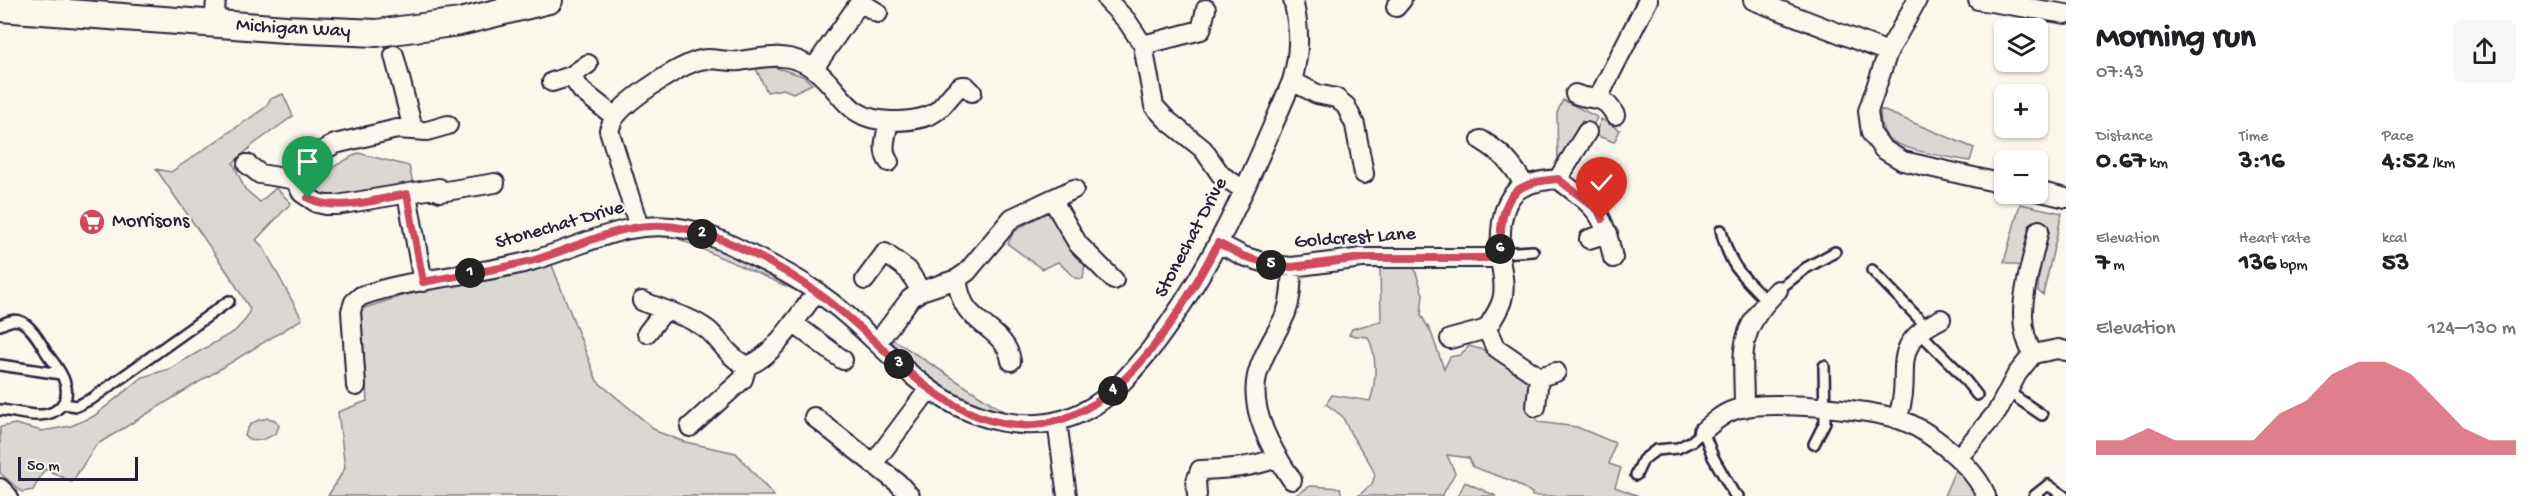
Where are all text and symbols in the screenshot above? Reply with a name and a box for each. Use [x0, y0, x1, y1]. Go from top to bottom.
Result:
street label: Michigan Way [235, 14, 351, 43]
map controls [1994, 18, 2048, 204]
button: layers [1994, 18, 2048, 72]
text: Morning run [2096, 20, 2256, 58]
button: share [2453, 20, 2516, 83]
text: 07:43 [2096, 62, 2144, 85]
button: + [1994, 84, 2048, 138]
text: Distance [2096, 128, 2153, 147]
text: Time [2239, 128, 2268, 147]
text: Pace [2382, 128, 2413, 147]
pin [282, 136, 333, 198]
icon: arrive [291, 145, 324, 178]
text: 0.67 [2096, 147, 2146, 178]
text: 3:16 [2239, 147, 2284, 178]
text: 4:52 [2382, 147, 2429, 178]
button: − [1994, 150, 2048, 204]
text: km [2146, 155, 2168, 174]
text: /km [2429, 155, 2455, 174]
pin [1576, 157, 1627, 219]
icon: check [1585, 166, 1618, 199]
street label: Stonechat Drive [1151, 173, 1234, 302]
street label: Stonechat Drive [493, 196, 628, 255]
supermarket icon: Morrisons [77, 207, 107, 237]
place label: Morrisons [112, 211, 190, 234]
pin: 2 [687, 219, 717, 249]
street label: Goldcrest Lane [1293, 223, 1417, 255]
text: 2 [698, 224, 706, 243]
text: Elevation [2096, 230, 2160, 249]
text: Heart rate [2239, 230, 2311, 249]
text: kcal [2382, 230, 2407, 249]
pin: 6 [1485, 234, 1515, 264]
text: 6 [1496, 239, 1504, 258]
text: 7 [2096, 249, 2110, 280]
text: 136 [2239, 249, 2276, 280]
text: 53 [2382, 249, 2409, 280]
pin: 5 [1256, 250, 1286, 280]
text: 5 [1267, 255, 1275, 274]
text: m [2110, 257, 2125, 276]
text: bpm [2276, 257, 2308, 276]
pin: 1 [455, 258, 485, 288]
text: 1 [467, 263, 473, 282]
text: Elevation [2096, 318, 2176, 341]
text: 124–130 m [2428, 318, 2516, 341]
pin: 3 [884, 349, 914, 379]
text: 3 [895, 354, 903, 373]
pin: 4 [1098, 376, 1128, 406]
text: 4 [1109, 381, 1117, 400]
scale bar [18, 454, 138, 482]
text: 50 m [27, 458, 60, 477]

